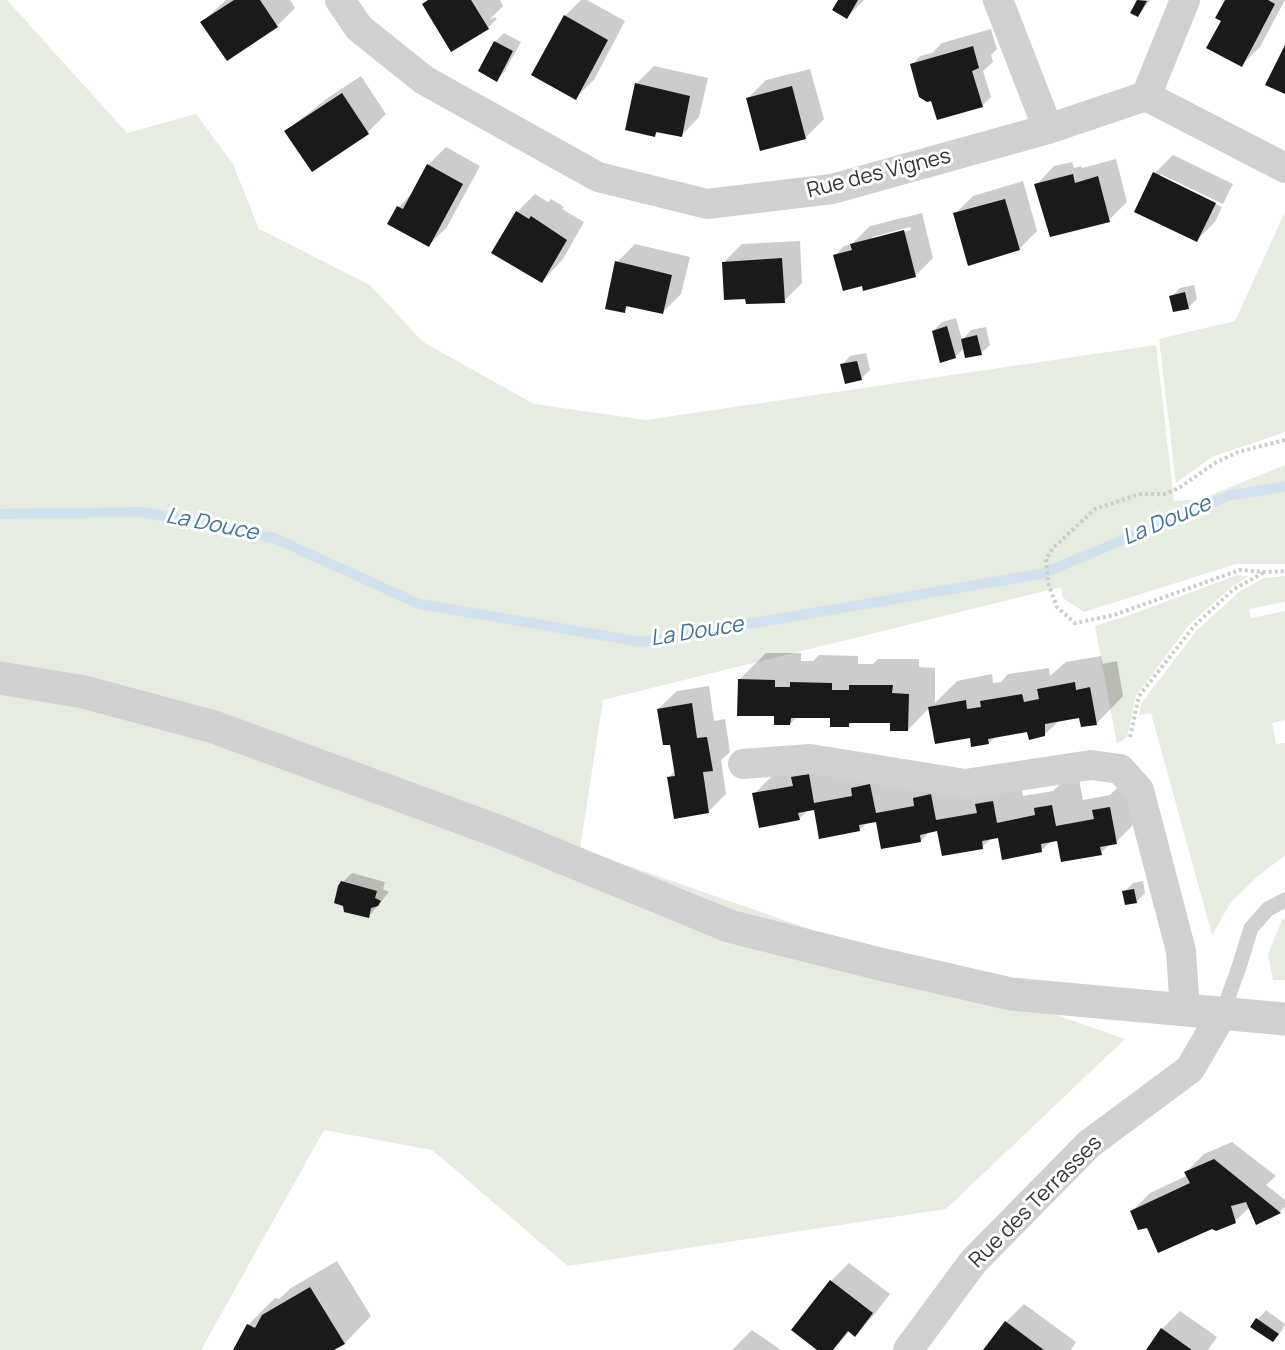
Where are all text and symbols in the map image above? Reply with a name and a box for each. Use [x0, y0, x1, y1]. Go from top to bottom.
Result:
street label: Rue des Vignes [804, 144, 954, 204]
water label: La Douce [1119, 491, 1215, 551]
water label: La Douce [164, 503, 260, 547]
water label: La Douce [649, 612, 745, 652]
street label: Rue des Terrasses [965, 1131, 1107, 1273]

